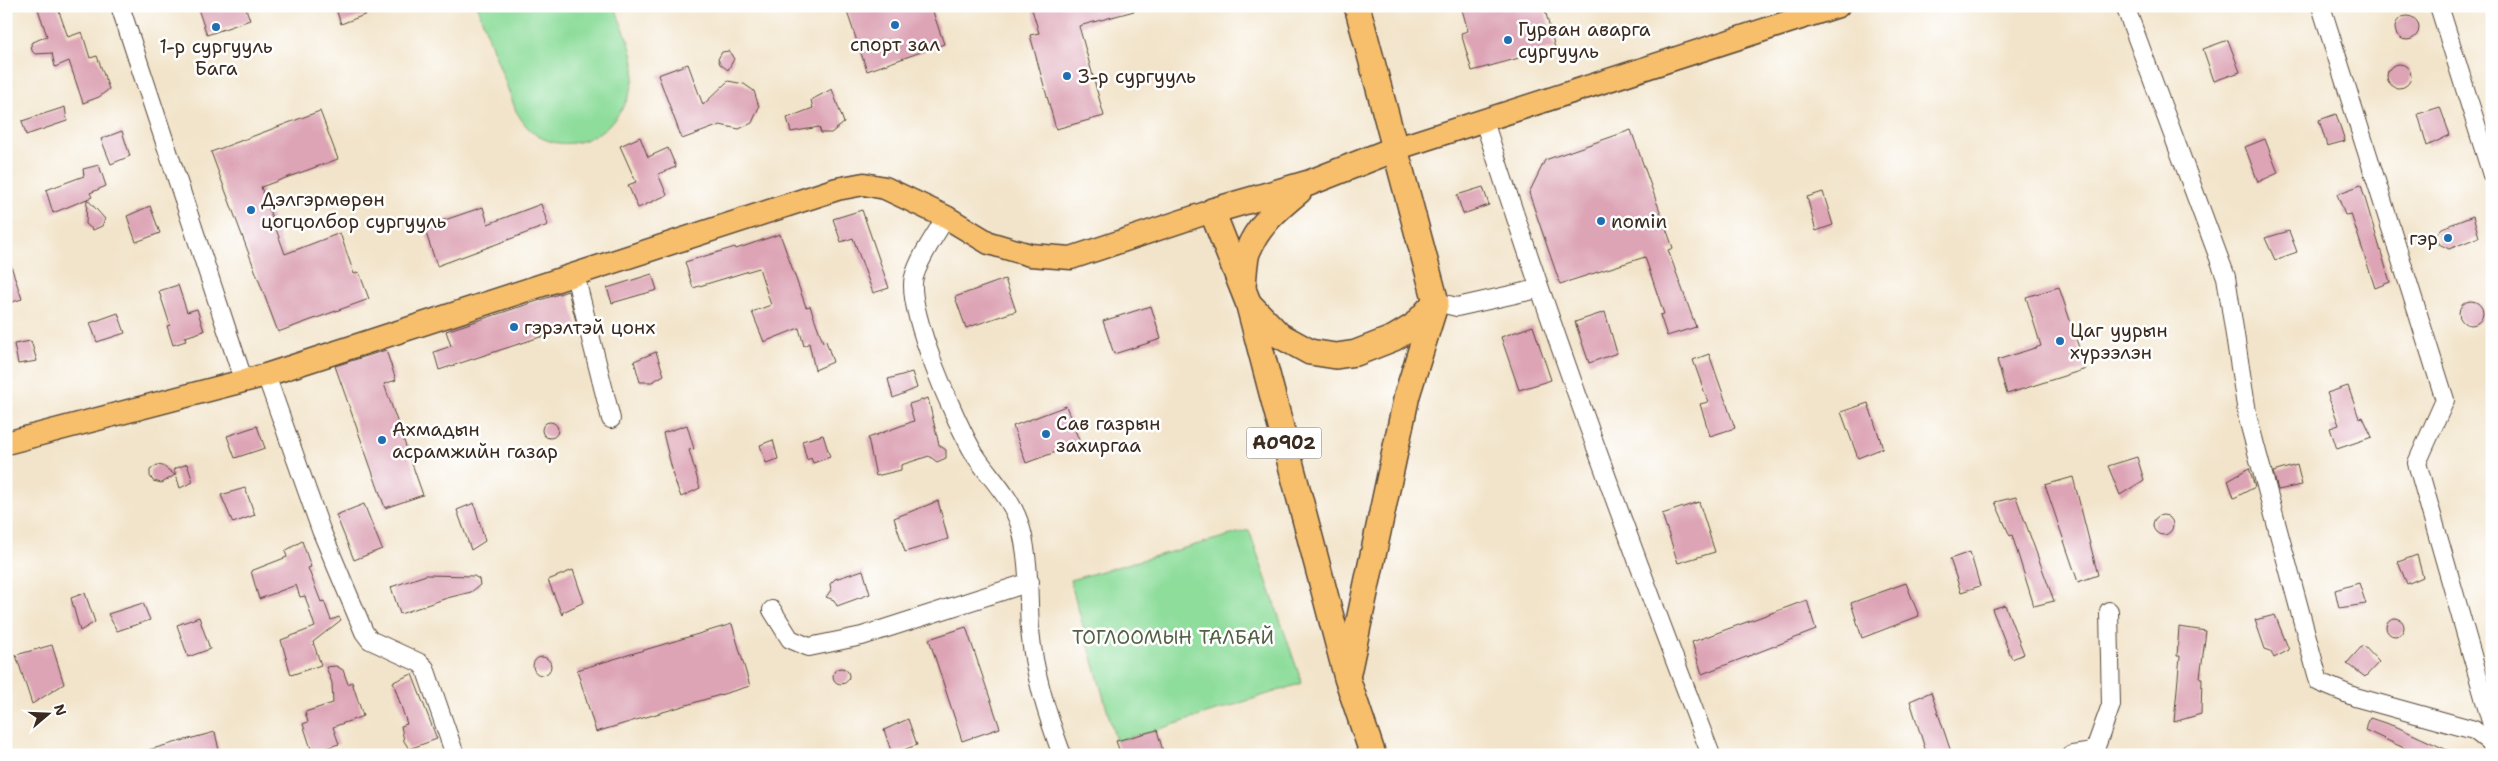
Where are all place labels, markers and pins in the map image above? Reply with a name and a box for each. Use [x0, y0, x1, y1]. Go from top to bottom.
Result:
place label: Гурван аварга сургууль [1518, 17, 1651, 64]
marker: спорт зал [889, 19, 901, 31]
marker: 1-р сургууль Бага [210, 21, 222, 33]
place label: спорт зал [850, 32, 940, 57]
place label: 1-р сургууль Бага [159, 34, 273, 81]
marker: Гурван аварга сургууль [1502, 34, 1514, 46]
place label: 3-р сургууль [1077, 64, 1196, 89]
marker: 3-р сургууль [1061, 70, 1073, 82]
place label: Дэлгэрмөрөн цогцолбор сургууль [261, 187, 447, 234]
marker: Дэлгэрмөрөн цогцолбор сургууль [245, 204, 257, 216]
place label: nomin [1611, 209, 1667, 234]
marker: nomin [1595, 215, 1607, 227]
place label: гэр [2409, 226, 2438, 251]
marker: гэр [2442, 232, 2454, 244]
place label: гэрэлтэй цонх [524, 315, 655, 340]
place label: Цаг уурын хүрээлэн [2070, 318, 2168, 365]
marker: гэрэлтэй цонх [508, 321, 520, 333]
marker: Цаг уурын хүрээлэн [2054, 335, 2066, 347]
place label: Сав газрын захиргаа [1056, 411, 1160, 458]
place label: Ахмадын асрамжийн газар [392, 417, 558, 464]
marker: Сав газрын захиргаа [1040, 428, 1052, 440]
marker: Ахмадын асрамжийн газар [376, 434, 388, 446]

